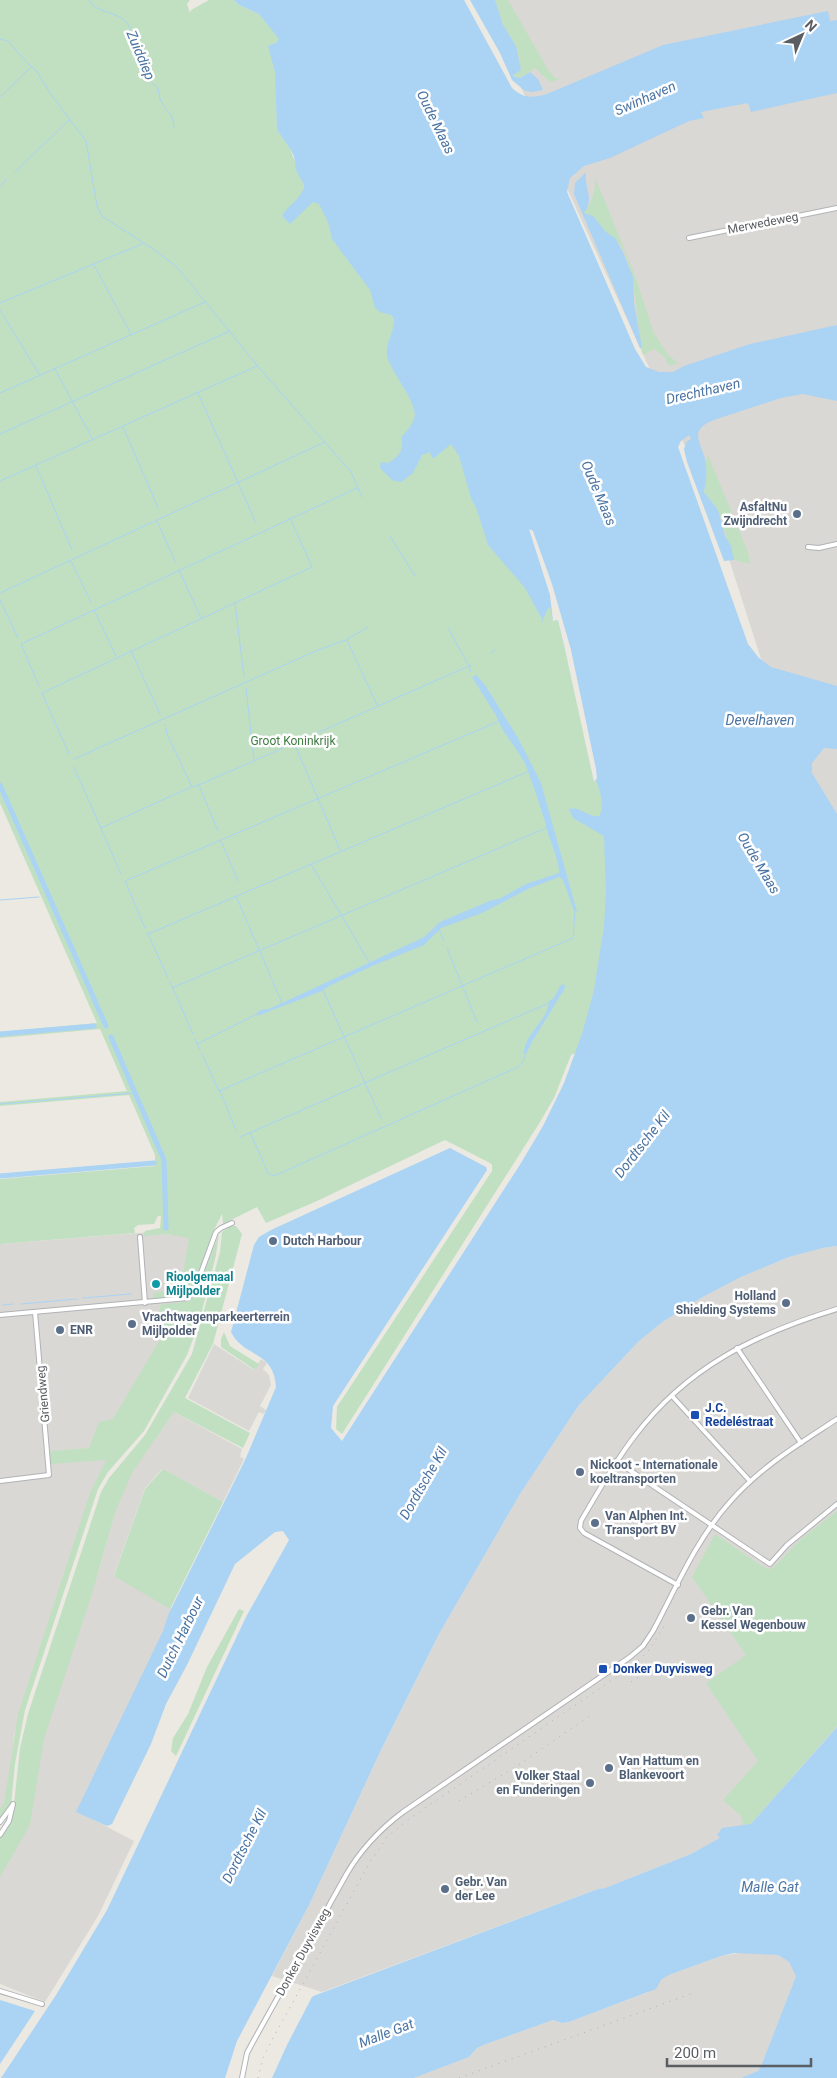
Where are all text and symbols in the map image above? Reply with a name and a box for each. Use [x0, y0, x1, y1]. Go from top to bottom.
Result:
north arrow [777, 10, 827, 60]
text: N [802, 16, 820, 35]
water label: Zuiddiep [123, 27, 159, 82]
water label: Swinhaven [612, 77, 678, 119]
water label: Oude Maas [414, 88, 458, 156]
street label: Merwedeweg [727, 209, 799, 237]
water label: Drechthaven [664, 375, 742, 407]
water label: Oude Maas [578, 458, 620, 528]
place label: AsfaltNu Zwijndrecht [723, 500, 787, 528]
marker: AsfaltNu Zwijndrecht [791, 508, 803, 520]
water label: Develhaven [726, 712, 794, 728]
park label: Groot Koninkrijk [250, 734, 336, 748]
water label: Oude Maas [734, 829, 784, 897]
water label: Dordtsche Kil [611, 1107, 674, 1181]
place label: Dutch Harbour [283, 1234, 362, 1248]
marker: Dutch Harbour [267, 1235, 279, 1247]
place label: Rioolgemaal Mijlpolder [166, 1270, 233, 1298]
marker: Rioolgemaal Mijlpolder [150, 1278, 162, 1290]
place label: Holland Shielding Systems [676, 1289, 776, 1317]
marker: Holland Shielding Systems [780, 1297, 792, 1309]
place label: Vrachtwagenparkeerterrein Mijlpolder [142, 1310, 290, 1338]
marker: Vrachtwagenparkeerterrein Mijlpolder [126, 1318, 138, 1330]
place label: ENR [70, 1323, 93, 1337]
marker: ENR [54, 1324, 66, 1336]
street label: Griendweg [34, 1365, 52, 1423]
place label: J.C. Redeléstraat [705, 1401, 773, 1429]
marker: J.C. Redeléstraat [689, 1409, 701, 1421]
water label: Dordtsche Kil [396, 1444, 450, 1522]
place label: Nickoot - Internationale koeltransporten [590, 1458, 718, 1486]
marker: Nickoot - Internationale koeltransporten [574, 1466, 586, 1478]
place label: Van Alphen Int. Transport BV [605, 1509, 687, 1537]
marker: Van Alphen Int. Transport BV [589, 1517, 601, 1529]
water label: Dutch Harbour [154, 1594, 207, 1680]
place label: Gebr. Van Kessel Wegenbouw [701, 1604, 806, 1632]
marker: Gebr. Van Kessel Wegenbouw [685, 1612, 697, 1624]
place label: Donker Duyvisweg [613, 1662, 713, 1676]
marker: Donker Duyvisweg [597, 1663, 609, 1675]
place label: Van Hattum en Blankevoort [619, 1754, 699, 1782]
marker: Van Hattum en Blankevoort [603, 1762, 615, 1774]
place label: Volker Staal en Funderingen [496, 1769, 580, 1797]
marker: Volker Staal en Funderingen [584, 1777, 596, 1789]
water label: Dordtsche Kil [219, 1806, 270, 1886]
place label: Gebr. Van der Lee [455, 1875, 507, 1903]
water label: Malle Gat [741, 1879, 799, 1895]
marker: Gebr. Van der Lee [439, 1883, 451, 1895]
street label: Donker Duyvisweg [273, 1906, 333, 1998]
water label: Malle Gat [356, 2015, 416, 2051]
scale bar [667, 2036, 811, 2068]
text: 200 m [674, 2044, 716, 2062]

